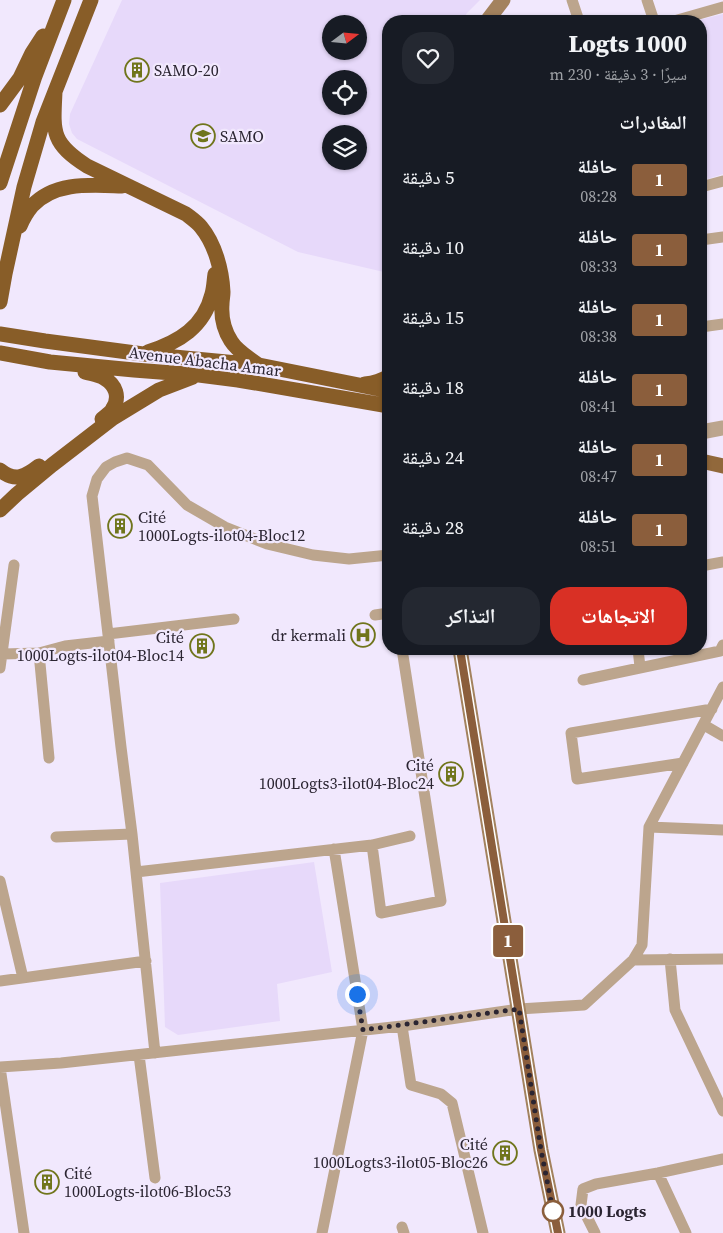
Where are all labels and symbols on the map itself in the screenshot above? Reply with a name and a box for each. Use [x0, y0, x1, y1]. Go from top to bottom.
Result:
north arrow [322, 15, 368, 60]
building icon: SAMO-20 [124, 57, 150, 83]
place label: SAMO-20 [154, 59, 219, 81]
school or university icon: SAMO [190, 123, 216, 149]
place label: SAMO [220, 125, 264, 147]
street label: Avenue Abacha Amar [128, 341, 283, 381]
place label: Cité 1000Logts-ilot04-Bloc12 [138, 506, 305, 546]
building icon: Cité 1000Logts-ilot04-Bloc12 [107, 513, 133, 539]
hospital icon: dr kermali [350, 622, 376, 648]
place label: dr kermali [271, 624, 346, 646]
place label: Cité 1000Logts-ilot04-Bloc14 [17, 626, 184, 666]
building icon: Cité 1000Logts-ilot04-Bloc14 [189, 633, 215, 659]
place label: Cité 1000Logts3-ilot04-Bloc24 [259, 754, 434, 794]
building icon: Cité 1000Logts3-ilot04-Bloc24 [438, 761, 464, 787]
line badge: 1 [492, 925, 524, 957]
your location [345, 982, 370, 1007]
place label: Cité 1000Logts3-ilot05-Bloc26 [313, 1133, 488, 1173]
building icon: Cité 1000Logts3-ilot05-Bloc26 [492, 1140, 518, 1166]
place label: Cité 1000Logts-ilot06-Bloc53 [64, 1162, 231, 1202]
building icon: Cité 1000Logts-ilot06-Bloc53 [34, 1169, 60, 1195]
marker: 1000 Logts [542, 1200, 564, 1222]
place label: 1000 Logts [568, 1200, 646, 1222]

